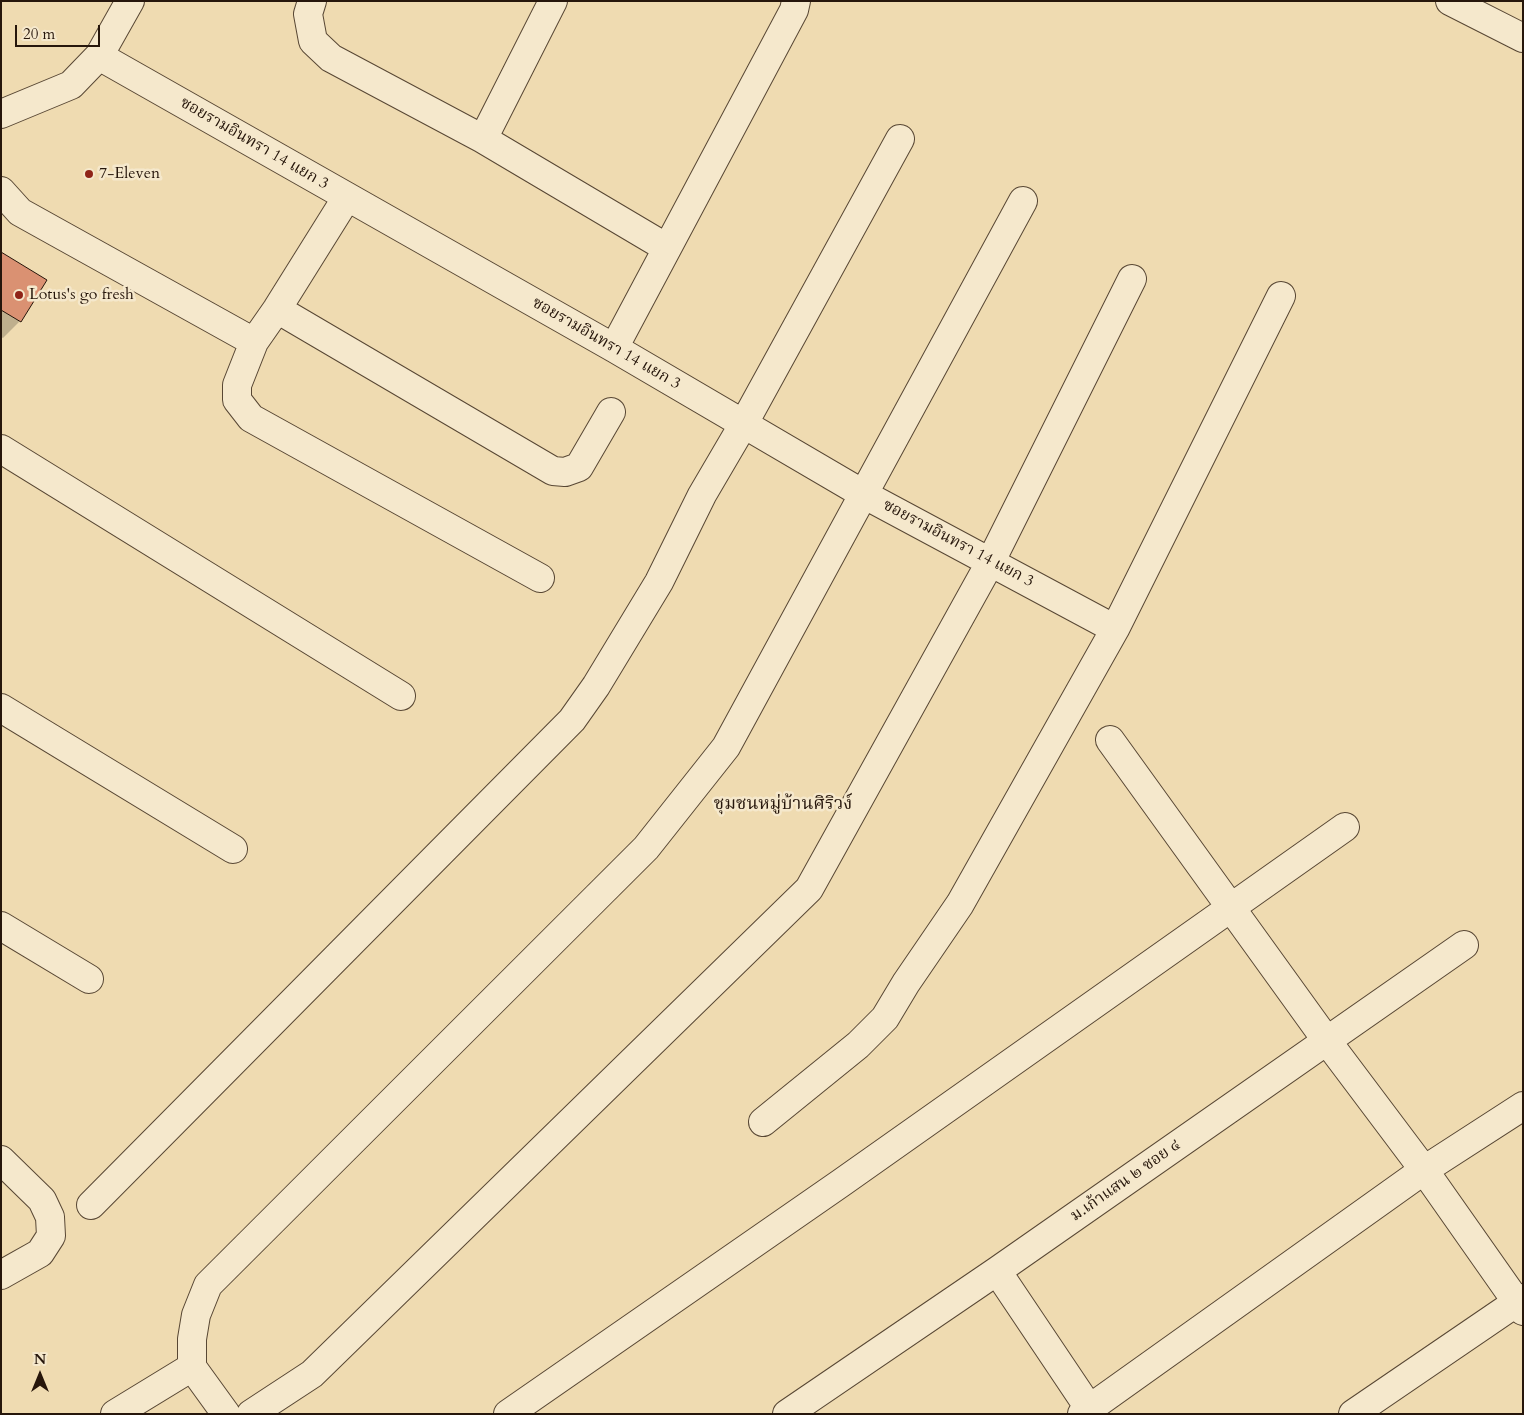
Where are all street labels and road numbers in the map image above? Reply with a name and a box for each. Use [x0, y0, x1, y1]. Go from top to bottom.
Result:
street label: ซอยรามอินทรา 14 แยก 3 [176, 94, 332, 194]
street label: ซอยรามอินทรา 14 แยก 3 [528, 294, 684, 394]
street label: ซอยรามอินทรา 14 แยก 3 [879, 496, 1037, 592]
street label: ม.เก้าแสน ๒ ซอย ๔ [1067, 1136, 1185, 1226]

